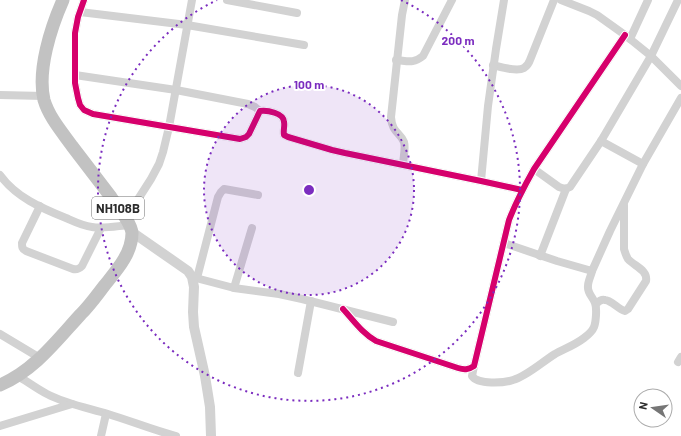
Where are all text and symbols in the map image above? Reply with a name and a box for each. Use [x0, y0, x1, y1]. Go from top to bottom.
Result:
text: 200 m [442, 33, 474, 47]
text: 100 m [294, 77, 324, 91]
centre of rings [302, 183, 316, 197]
road number: NH108B [92, 197, 144, 219]
north arrow [633, 388, 673, 428]
text: N [636, 401, 650, 411]

